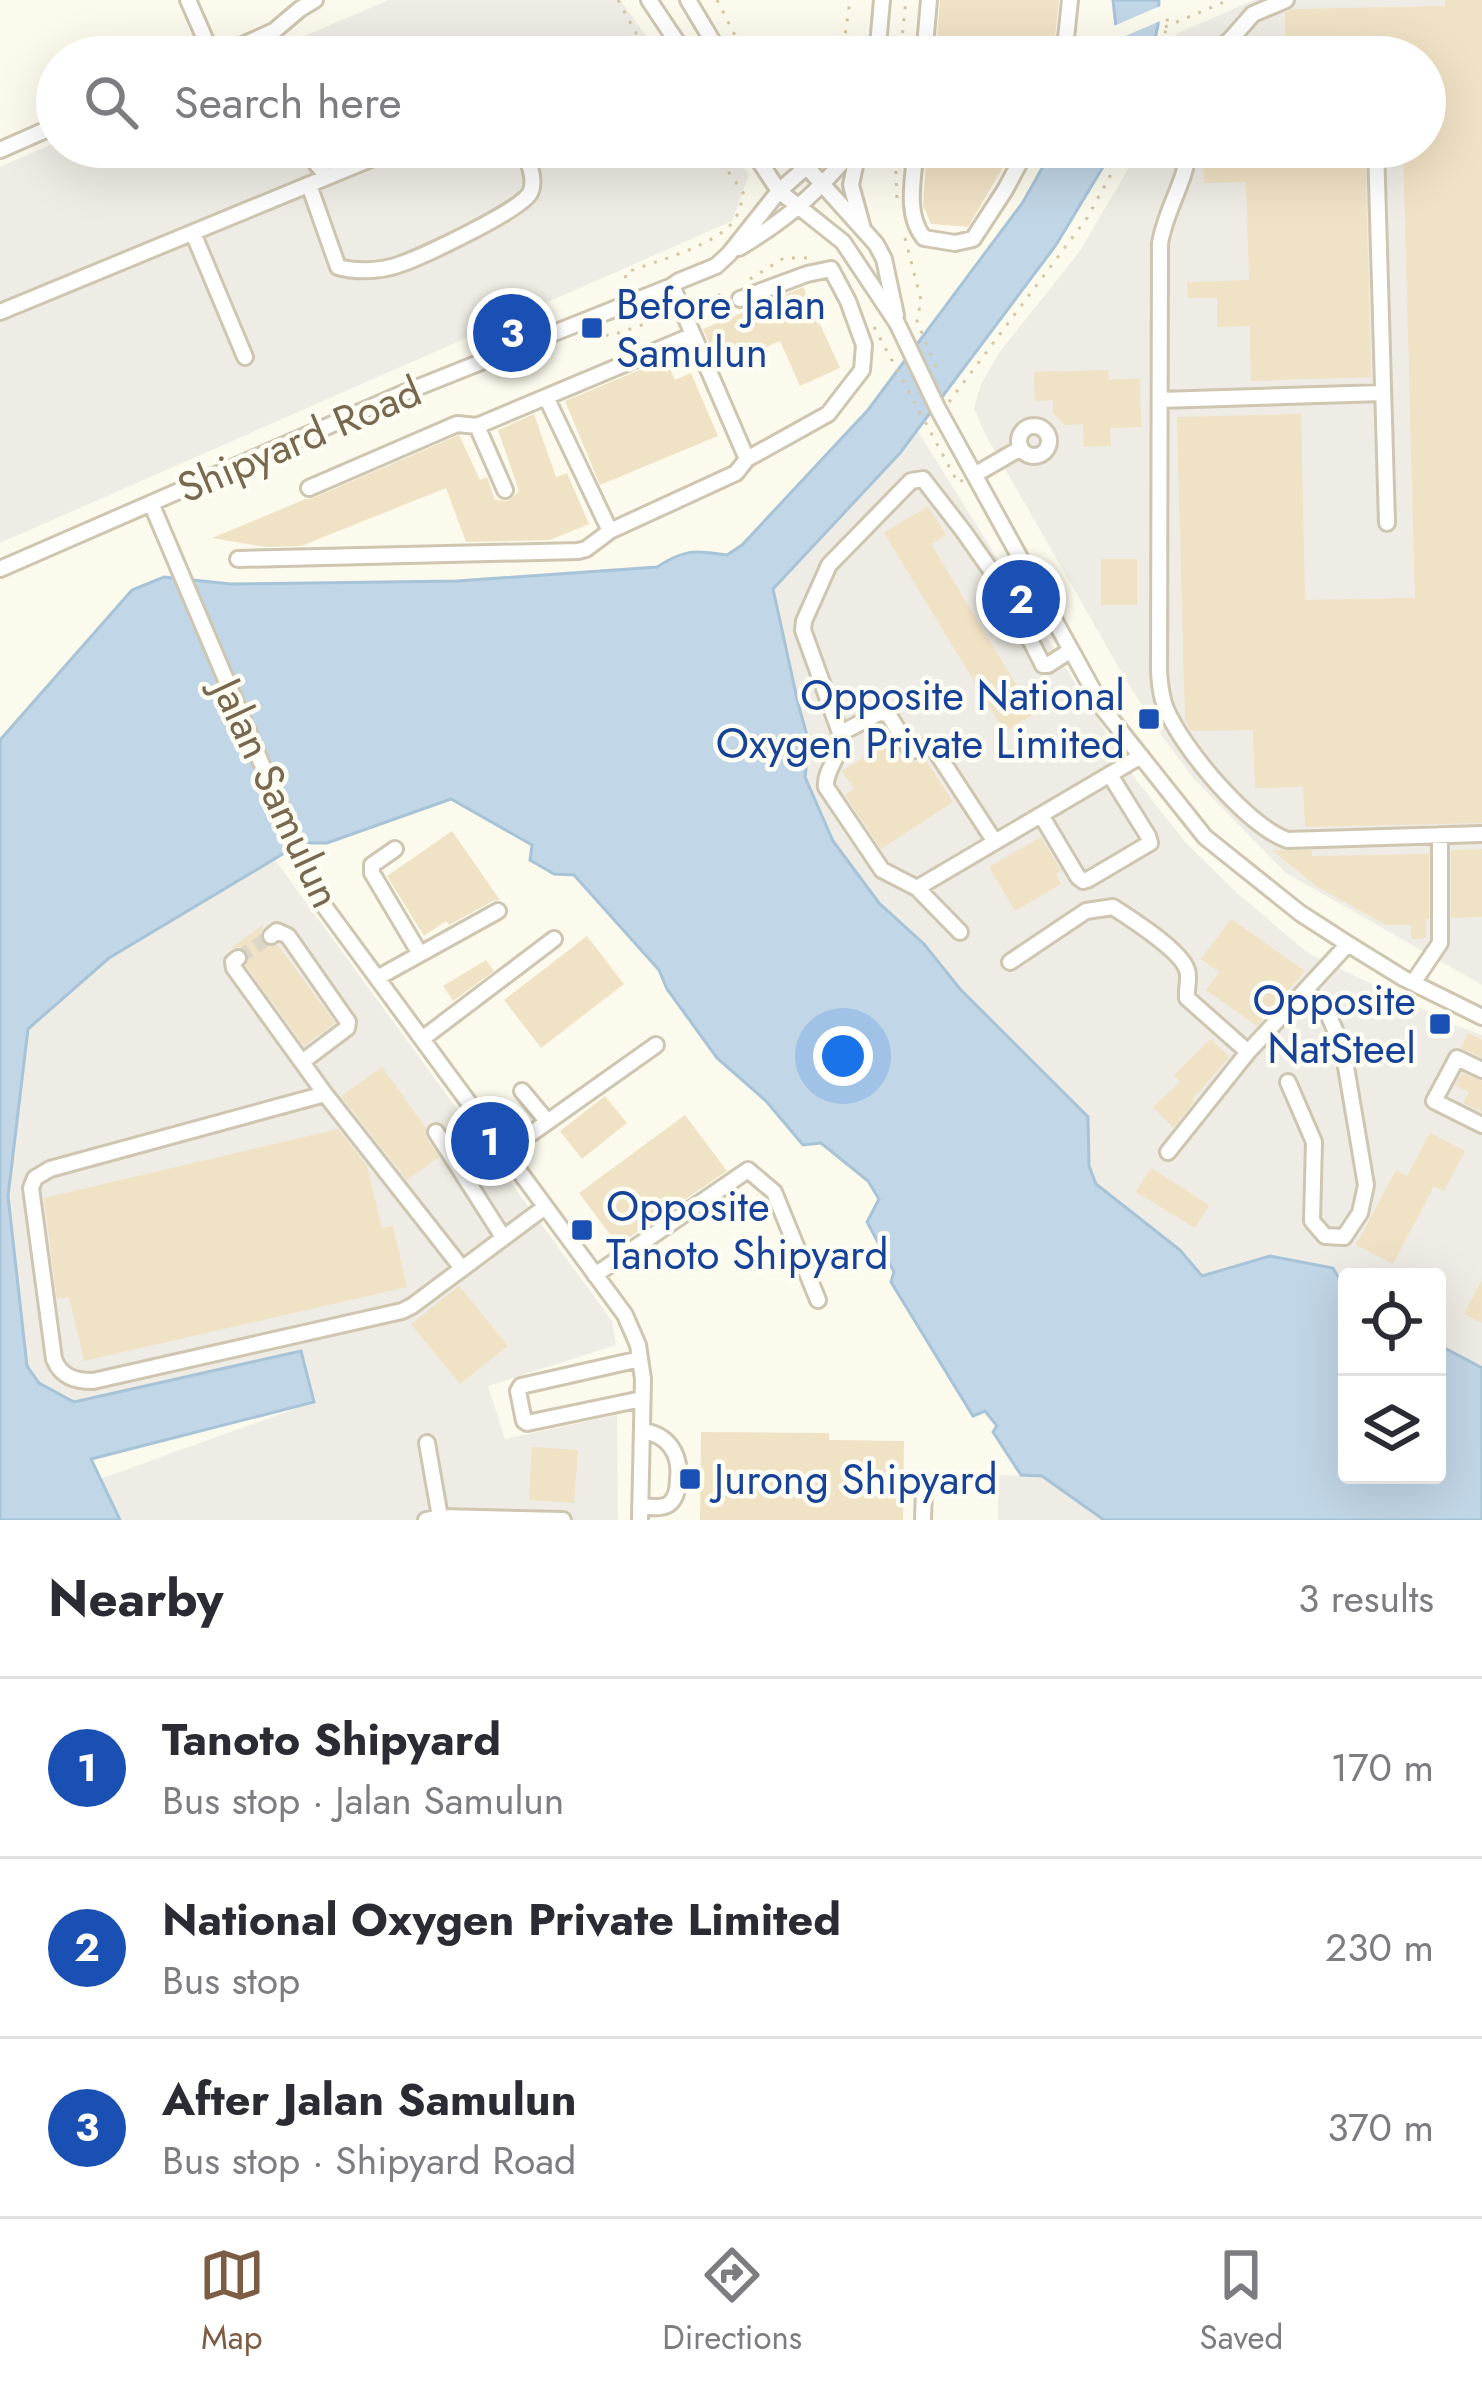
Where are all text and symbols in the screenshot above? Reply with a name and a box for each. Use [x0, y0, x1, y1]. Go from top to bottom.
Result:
search box [36, 36, 1446, 168]
icon: search [78, 69, 144, 135]
text: Search here [174, 70, 402, 135]
place label: Before Jalan Samulun [616, 274, 826, 383]
pin: 3 [473, 288, 551, 378]
marker: Before Jalan Samulun [579, 315, 605, 341]
street label: Shipyard Road [168, 361, 431, 518]
pin: 2 [982, 554, 1060, 644]
street label: Jalan Samulun [195, 664, 356, 918]
place label: Opposite National Oxygen Private Limited [716, 665, 1125, 774]
marker: Opposite National Oxygen Private Limited [1136, 706, 1162, 732]
place label: Opposite NatSteel [1252, 970, 1416, 1079]
marker: Opposite NatSteel [1427, 1011, 1453, 1037]
your location [813, 1026, 873, 1086]
pin: 1 [451, 1096, 529, 1186]
place label: Opposite Tanoto Shipyard [606, 1176, 888, 1285]
marker: Opposite Tanoto Shipyard [569, 1217, 595, 1243]
map controls [1338, 1268, 1446, 1484]
button: locate [1338, 1268, 1446, 1376]
button: layers [1338, 1376, 1446, 1484]
place label: Jurong Shipyard [709, 1449, 998, 1510]
marker: Jurong Shipyard [677, 1466, 703, 1492]
text: Nearby [48, 1561, 223, 1635]
text: 3 results [1298, 1570, 1434, 1627]
text: Tanoto Shipyard [162, 1707, 501, 1772]
text: 1 [77, 1739, 97, 1796]
text: 170 m [1330, 1739, 1434, 1796]
text: Bus stop · Jalan Samulun [162, 1772, 564, 1829]
text: National Oxygen Private Limited [162, 1887, 841, 1952]
text: 2 [74, 1919, 100, 1976]
text: 230 m [1325, 1919, 1434, 1976]
text: Bus stop [162, 1952, 300, 2009]
text: After Jalan Samulun [162, 2067, 577, 2132]
text: 3 [75, 2099, 99, 2156]
text: 370 m [1327, 2099, 1434, 2156]
text: Bus stop · Shipyard Road [162, 2132, 576, 2189]
tab: Map [199, 2242, 265, 2361]
tab: Directions [662, 2242, 802, 2361]
tab: Saved [1200, 2242, 1283, 2361]

